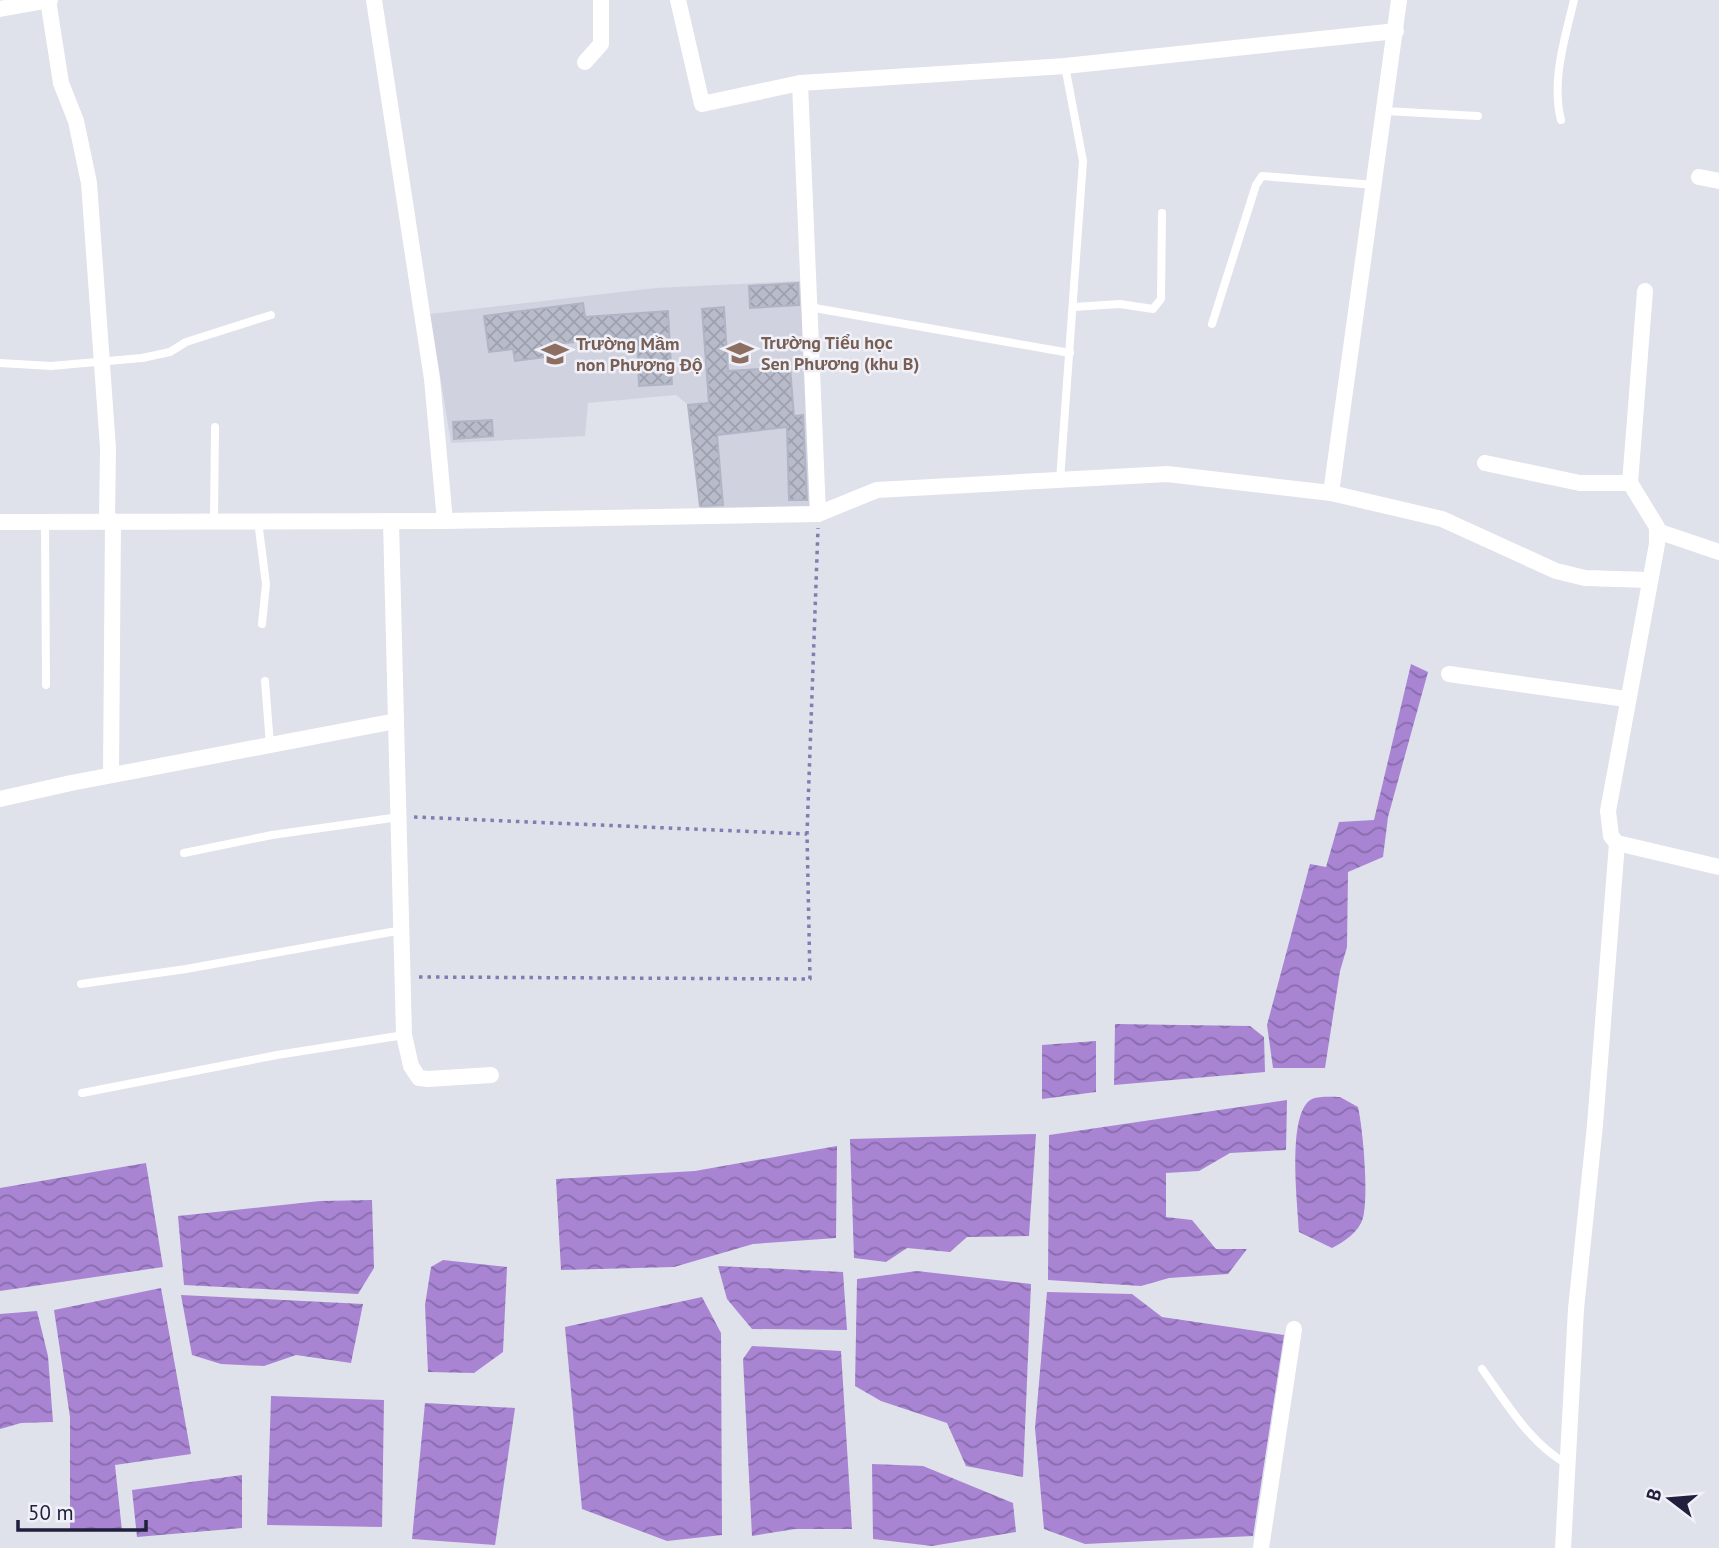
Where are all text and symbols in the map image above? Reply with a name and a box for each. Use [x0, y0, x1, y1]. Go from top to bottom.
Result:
place label: Trường Tiểu học Sen Phương (khu B) [761, 331, 919, 375]
place label: Trường Mầm non Phương Độ [576, 332, 703, 376]
school or university icon: Trường Tiểu học Sen Phương (khu B) [725, 338, 755, 368]
school or university icon: Trường Mầm non Phương Độ [540, 339, 570, 369]
north arrow [1635, 1464, 1705, 1534]
text: B [1641, 1486, 1667, 1503]
scale bar [18, 1488, 145, 1532]
text: 50 m [28, 1499, 74, 1526]

